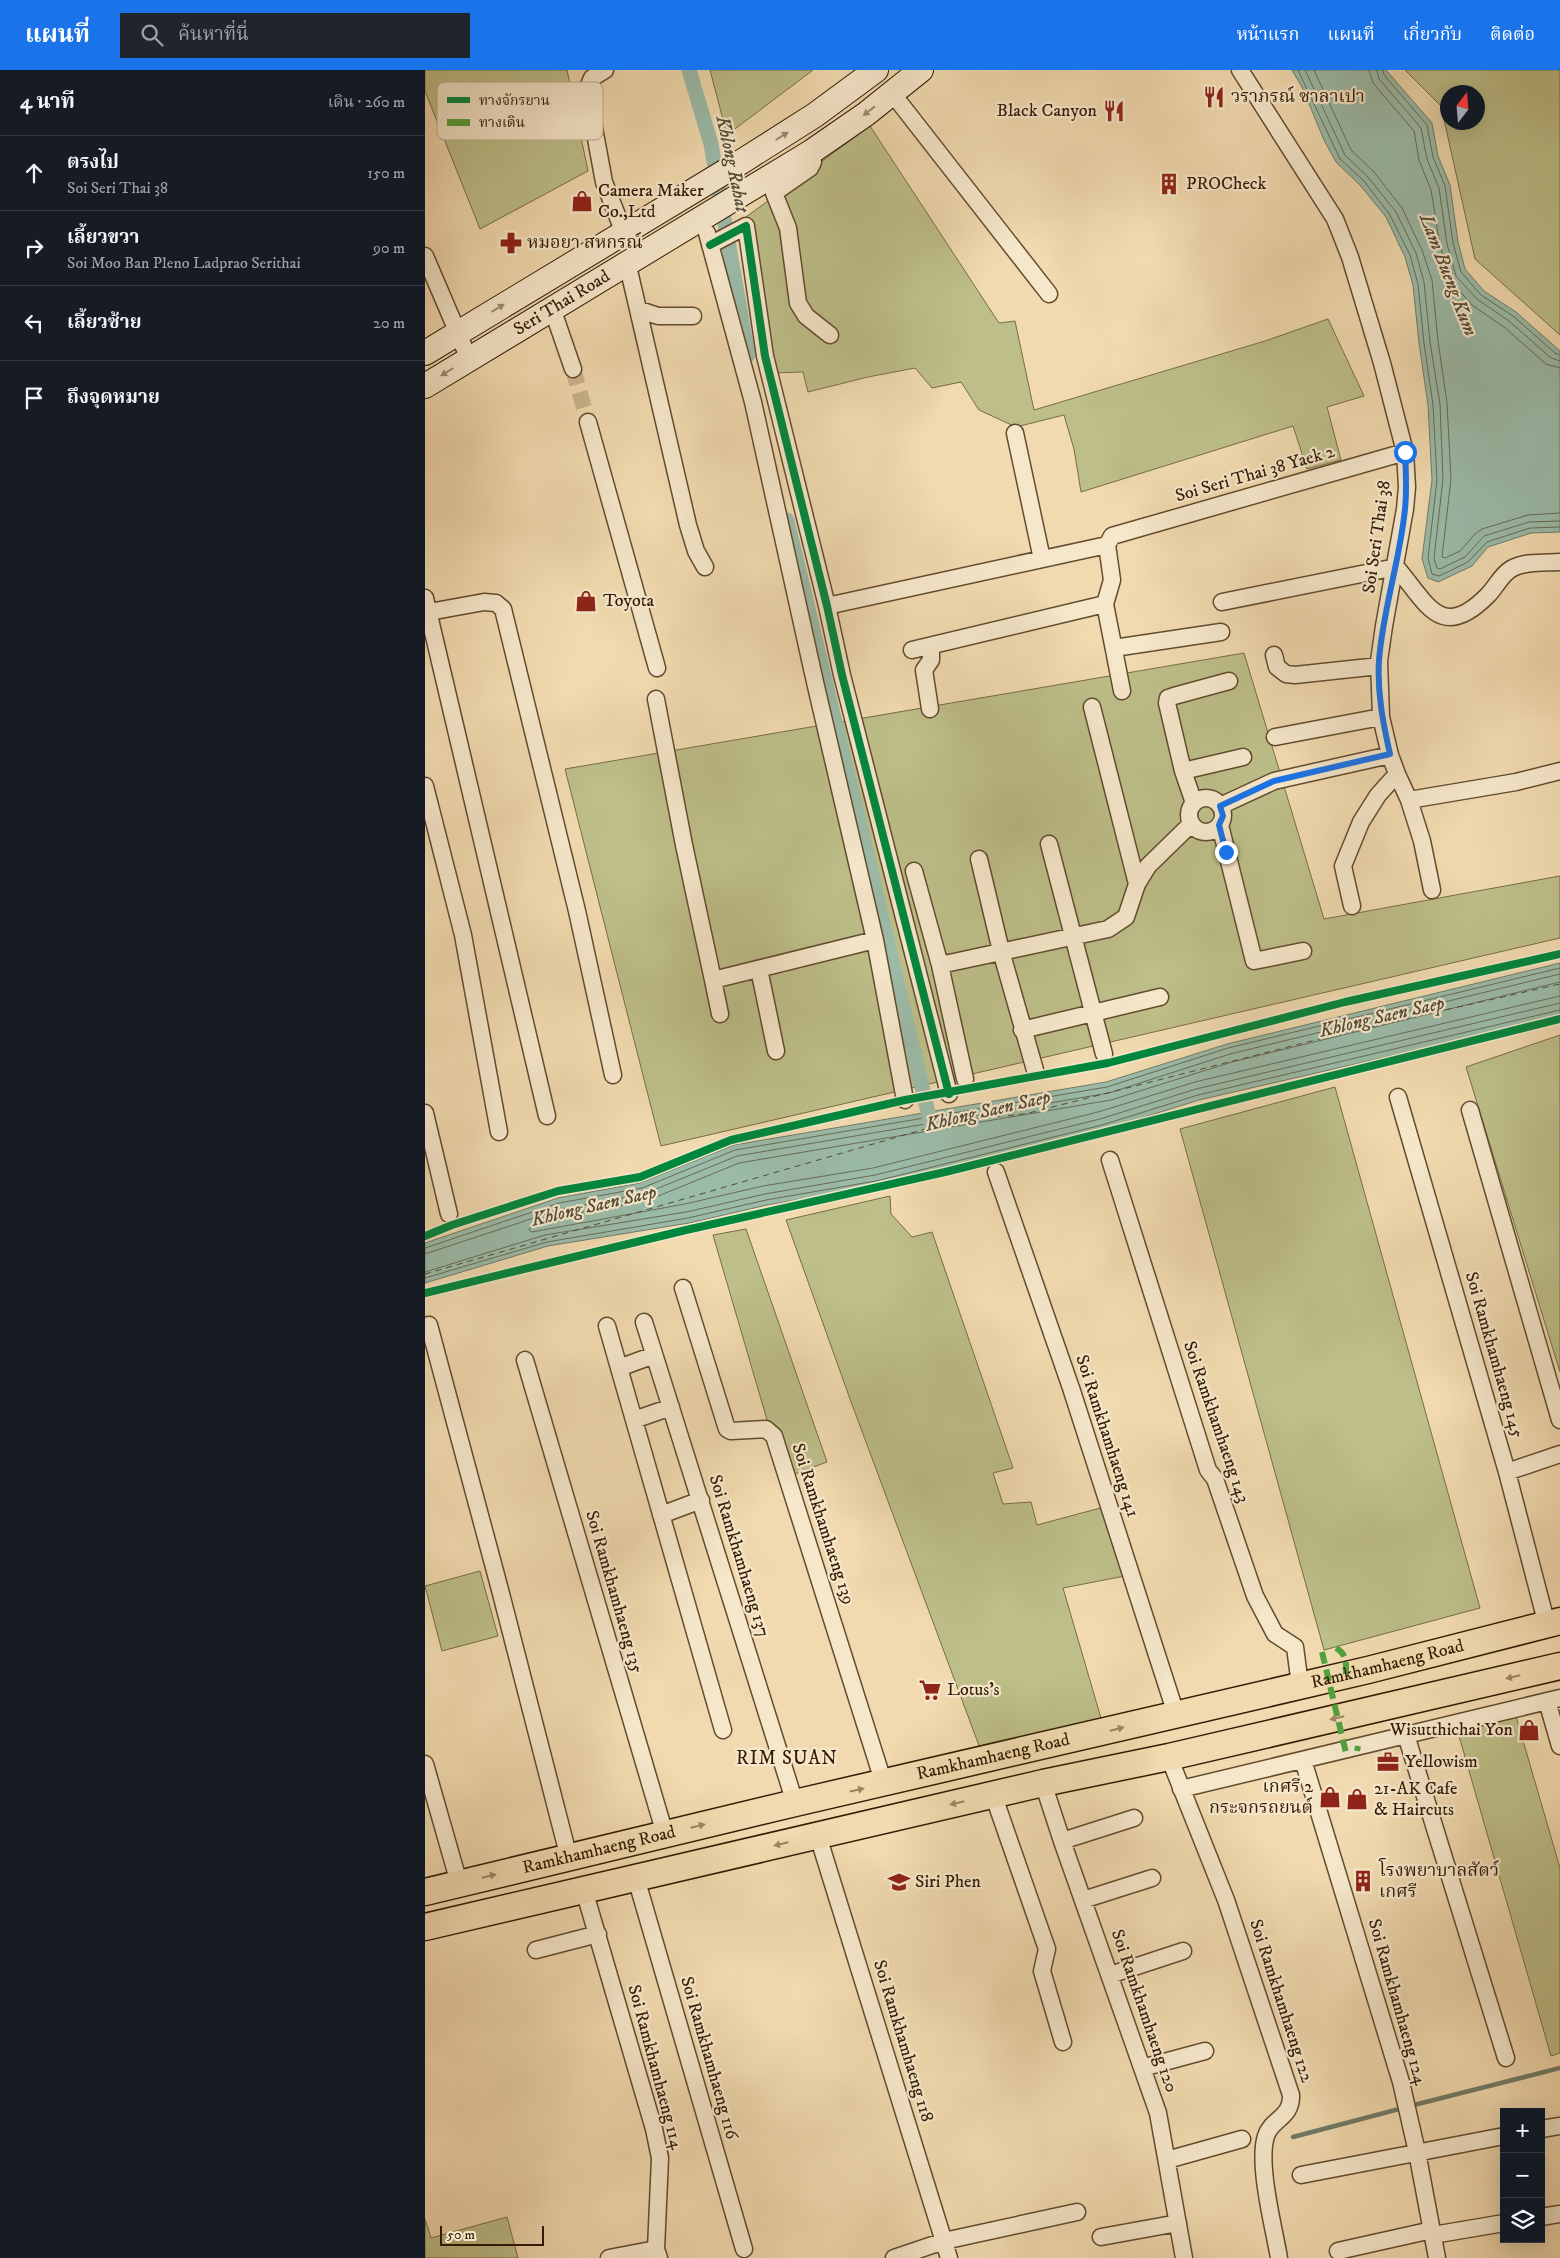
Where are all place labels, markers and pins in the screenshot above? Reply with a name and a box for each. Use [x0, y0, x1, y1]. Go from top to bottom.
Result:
restaurant icon: วราภรณ์ ซาลาเปา [1201, 84, 1227, 110]
place label: วราภรณ์ ซาลาเปา [1231, 85, 1365, 108]
restaurant icon: Black Canyon [1101, 98, 1127, 124]
place label: Black Canyon [997, 100, 1098, 122]
building icon: PROCheck [1156, 171, 1182, 197]
place label: PROCheck [1186, 173, 1267, 195]
place label: Camera Maker Co.,Ltd [598, 180, 704, 223]
shop icon: Camera Maker Co.,Ltd [569, 188, 595, 214]
pharmacy icon: หมอยา สหกรณ์ [498, 230, 524, 256]
place label: หมอยา สหกรณ์ [527, 231, 643, 254]
shop icon: Toyota [573, 588, 599, 614]
place label: Toyota [603, 590, 654, 612]
supermarket icon: Lotus's [917, 1677, 943, 1703]
place label: Lotus's [947, 1679, 1000, 1701]
shop icon: Wisutthichai Yon [1516, 1717, 1542, 1743]
place label: Wisutthichai Yon [1389, 1719, 1514, 1741]
office icon: Yellowism [1375, 1749, 1401, 1775]
place label: Yellowism [1405, 1751, 1478, 1773]
place label: เกศรี 2 กระจกรถยนต์ [1209, 1776, 1313, 1819]
place label: 21-AK Cafe & Haircuts [1374, 1778, 1457, 1821]
shop icon: เกศรี 2 กระจกรถยนต์ [1317, 1784, 1343, 1810]
shop icon: 21-AK Cafe & Haircuts [1344, 1786, 1370, 1812]
place label: โรงพยาบาลสัตว์ เกศรี [1378, 1857, 1500, 1903]
building icon: โรงพยาบาลสัตว์ เกศรี [1350, 1868, 1376, 1894]
school or university icon: Siri Phen [886, 1869, 912, 1895]
place label: Siri Phen [915, 1871, 982, 1893]

